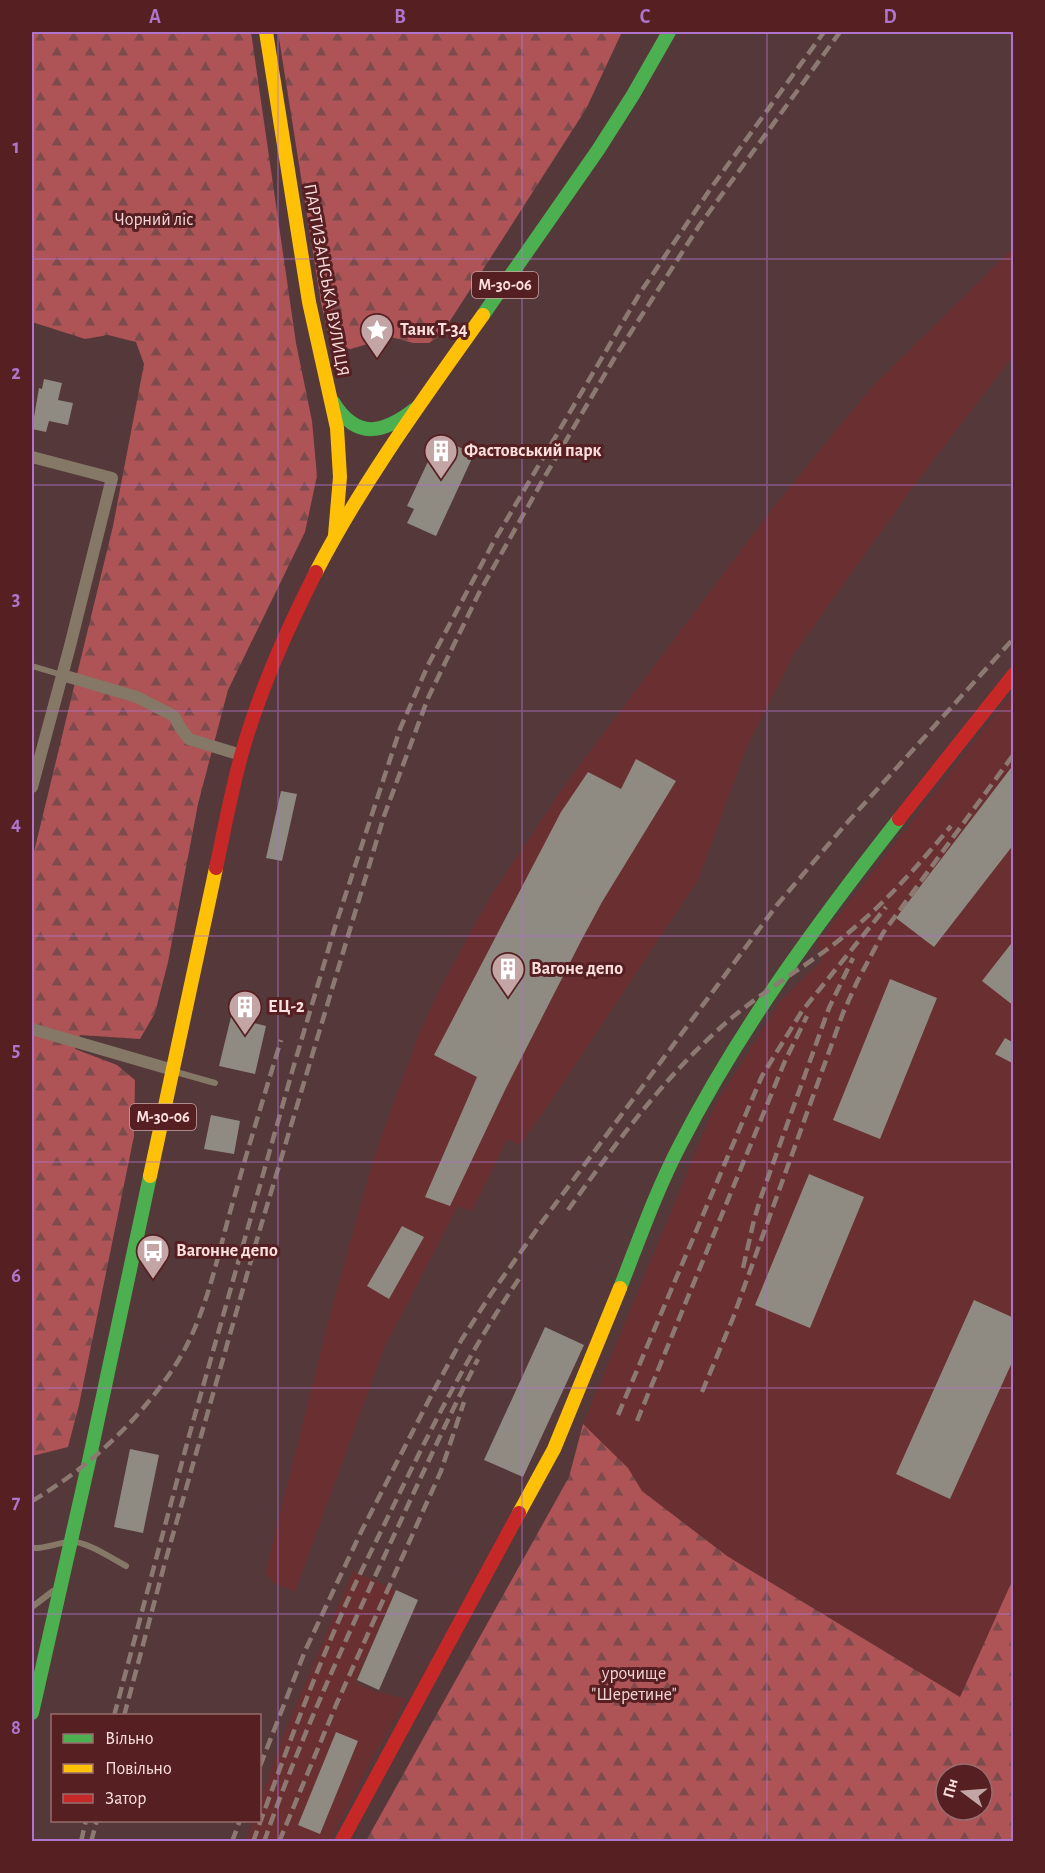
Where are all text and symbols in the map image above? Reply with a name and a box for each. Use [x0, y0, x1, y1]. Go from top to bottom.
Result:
text: A [149, 7, 161, 27]
text: B [394, 7, 406, 27]
text: C [640, 7, 651, 27]
text: D [883, 7, 897, 27]
text: 1 [12, 137, 20, 157]
street label: ПАРТИЗАНСЬКА ВУЛИЦЯ [300, 182, 352, 378]
park label: Чорний ліс [114, 211, 194, 229]
road number: М-30-06 [472, 272, 538, 298]
place icon: Танк Т-34 [359, 312, 395, 359]
place label: Танк Т-34 [400, 321, 468, 339]
text: 2 [11, 363, 21, 383]
building icon: Фастовський парк [423, 433, 459, 480]
place label: Фастовський парк [464, 442, 602, 460]
text: 3 [12, 589, 20, 609]
text: 4 [11, 814, 21, 834]
building icon: Вагоне депо [490, 951, 526, 998]
place label: Вагоне депо [531, 960, 623, 978]
building icon: ЕЦ-2 [227, 989, 263, 1036]
place label: ЕЦ-2 [268, 998, 305, 1016]
text: 5 [12, 1040, 20, 1060]
road number: М-30-06 [130, 1104, 196, 1130]
bus stop icon: Вагонне депо [135, 1233, 171, 1280]
place label: Вагонне депо [176, 1242, 278, 1260]
text: 6 [11, 1266, 21, 1286]
text: 7 [12, 1492, 21, 1512]
park label: урочище "Шеретине" [591, 1665, 677, 1704]
legend [51, 1714, 261, 1822]
text: 8 [11, 1718, 21, 1738]
text: Вільно [105, 1730, 153, 1748]
text: Повільно [105, 1760, 172, 1778]
north arrow [934, 1762, 994, 1822]
text: Пн [940, 1777, 961, 1800]
text: Затор [105, 1790, 146, 1808]

